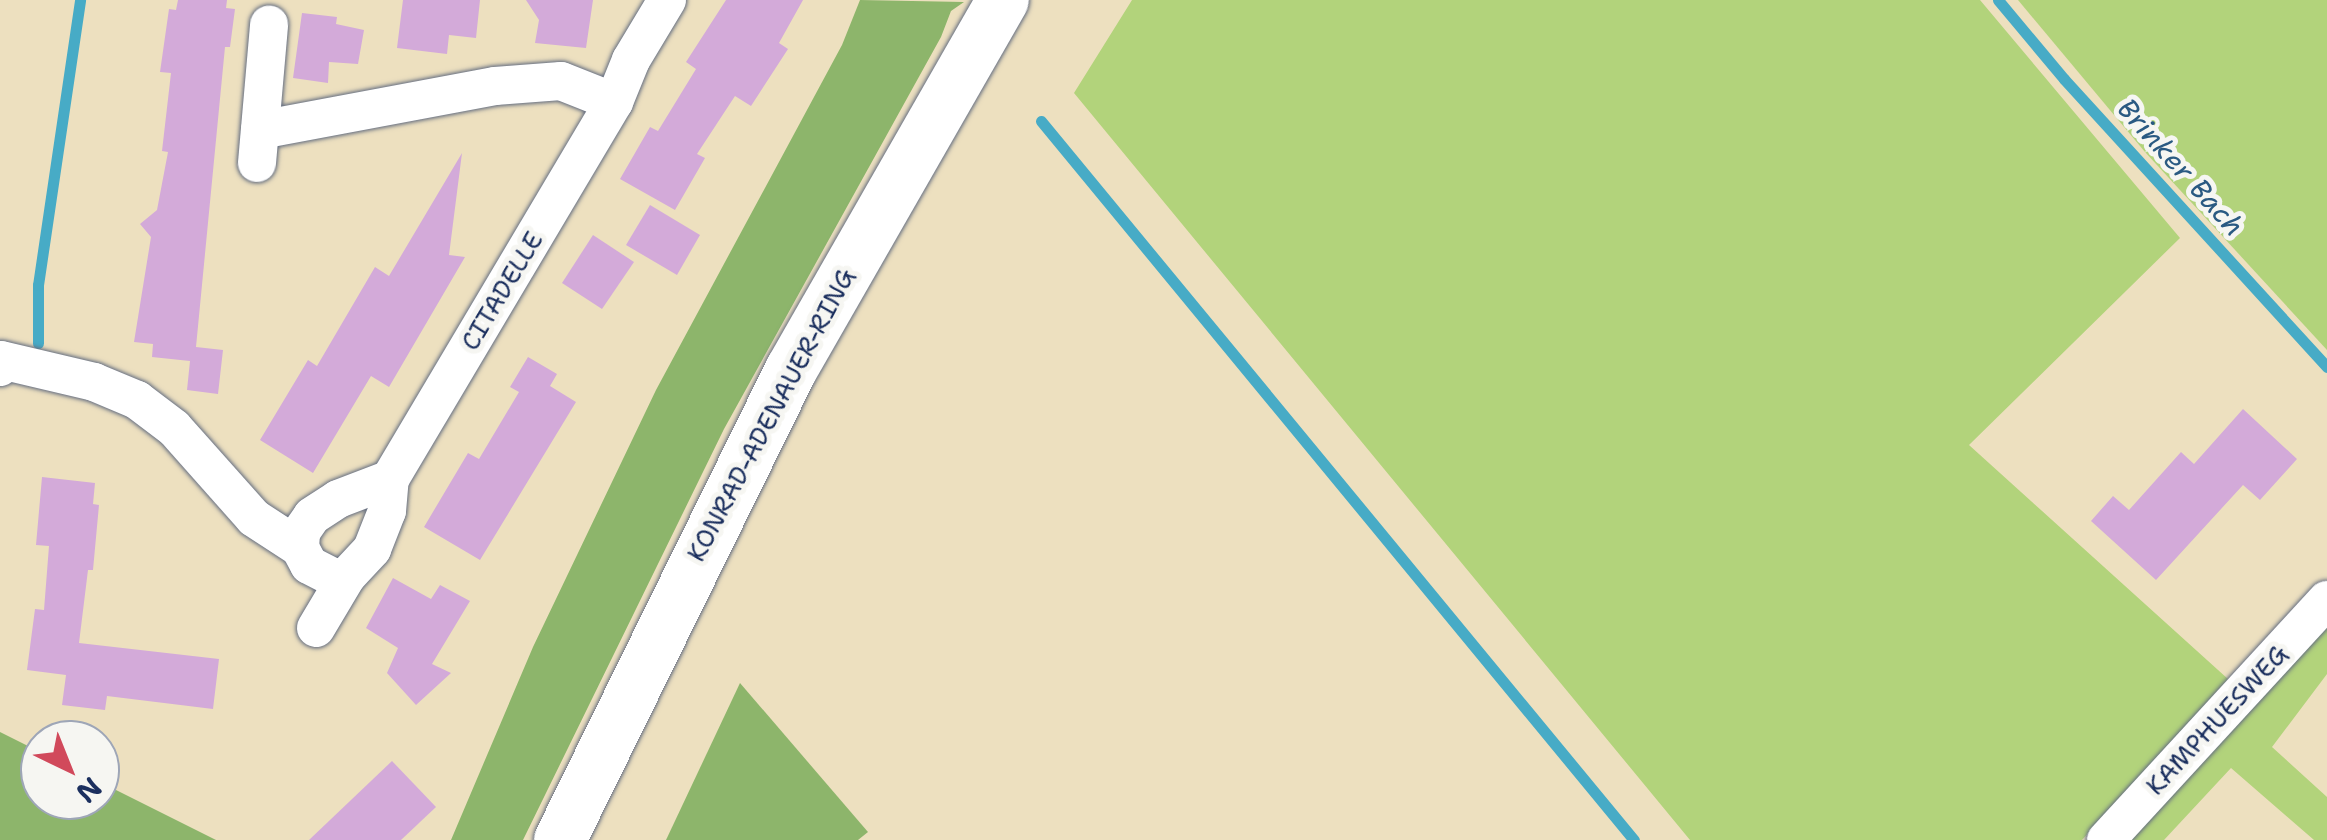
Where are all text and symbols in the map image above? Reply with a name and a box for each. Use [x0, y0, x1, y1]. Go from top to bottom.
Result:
water label: Brinker Bach [2111, 91, 2251, 243]
street label: CITADELLE [455, 226, 549, 356]
street label: KONRAD-ADENAUER-RING [681, 263, 861, 567]
street label: KAMPHUESWEG [2140, 639, 2294, 801]
north arrow [20, 720, 120, 820]
text: N [68, 769, 110, 812]

